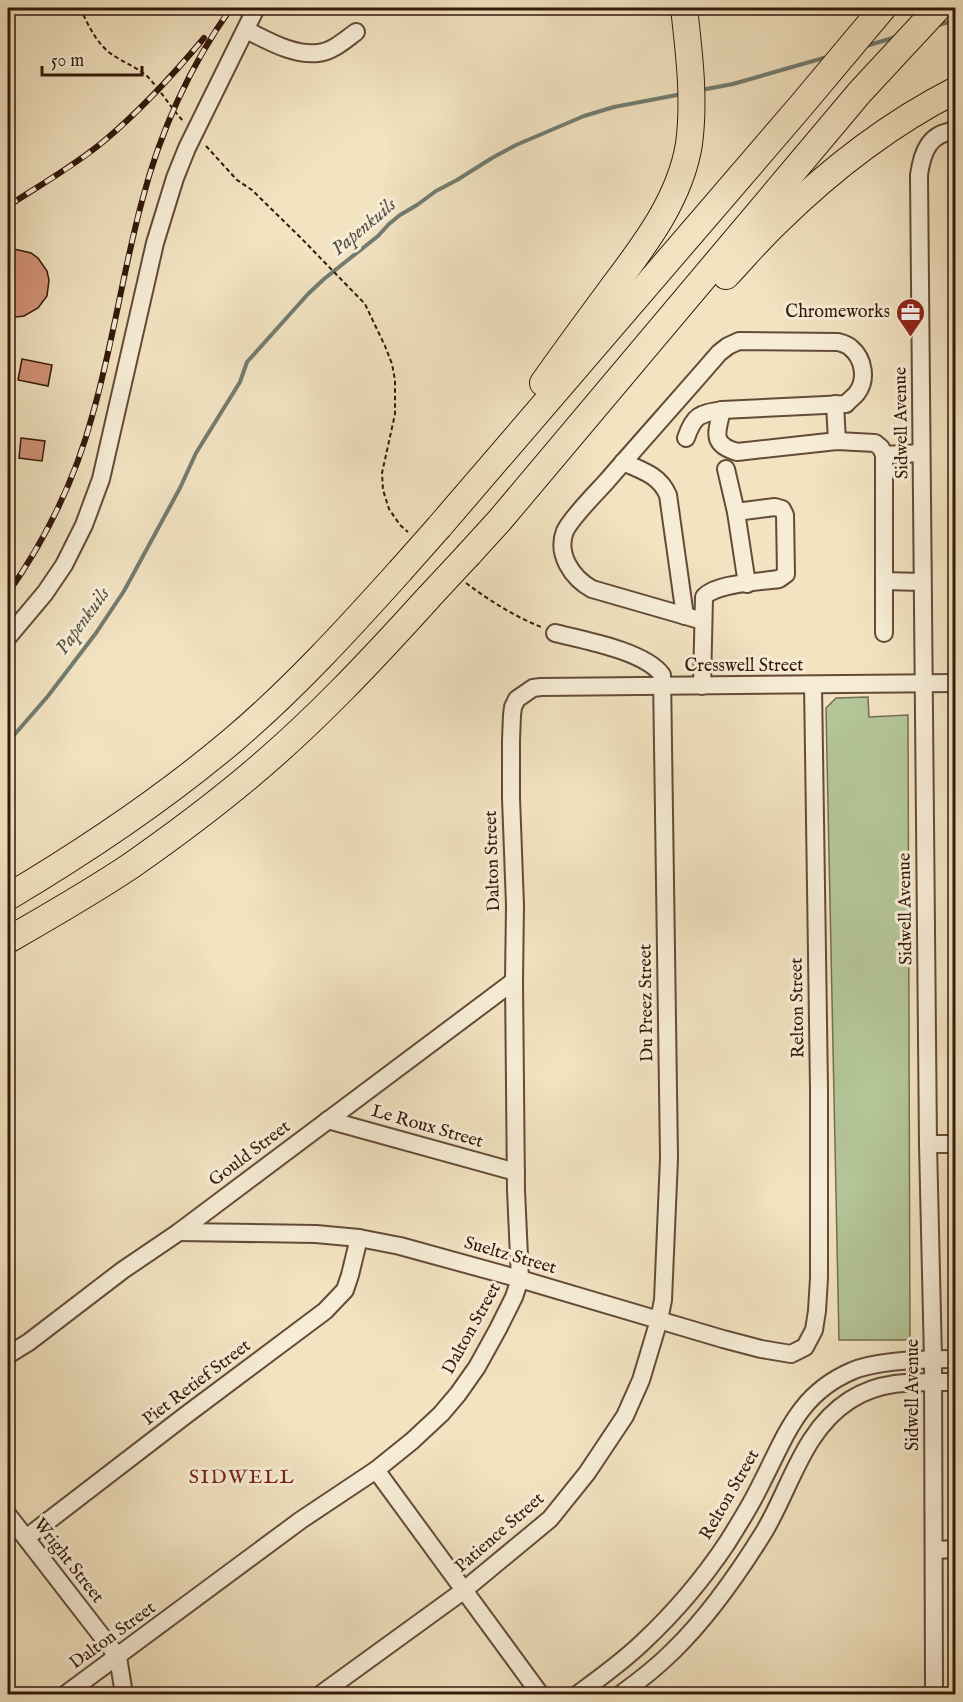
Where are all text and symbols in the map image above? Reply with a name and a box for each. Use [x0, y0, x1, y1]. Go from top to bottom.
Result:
scale bar [42, 39, 142, 77]
text: 50 m [51, 50, 84, 73]
water label: Papenkuils [326, 192, 402, 261]
office icon: Chromeworks [895, 296, 927, 338]
place label: Chromeworks [785, 301, 890, 324]
street label: Sidwell Avenue [890, 367, 914, 479]
water label: Papenkuils [50, 582, 116, 660]
street label: Cresswell Street [685, 655, 803, 678]
street label: Dalton Street [480, 810, 506, 912]
street label: Sidwell Avenue [894, 853, 918, 965]
street label: Du Preez Street [634, 944, 660, 1062]
street label: Relton Street [786, 957, 810, 1059]
street label: Le Roux Street [368, 1100, 486, 1154]
street label: Gould Street [205, 1116, 295, 1192]
street label: Sueltz Street [461, 1232, 559, 1280]
street label: Dalton Street [437, 1279, 507, 1379]
street label: Piet Retief Street [138, 1335, 256, 1431]
street label: Sidwell Avenue [902, 1339, 925, 1451]
street label: Relton Street [695, 1446, 765, 1544]
district label: SIDWELL [189, 1465, 295, 1490]
street label: Patience Street [450, 1488, 550, 1578]
street label: Wright Street [28, 1514, 108, 1608]
street label: Dalton Street [65, 1597, 161, 1675]

